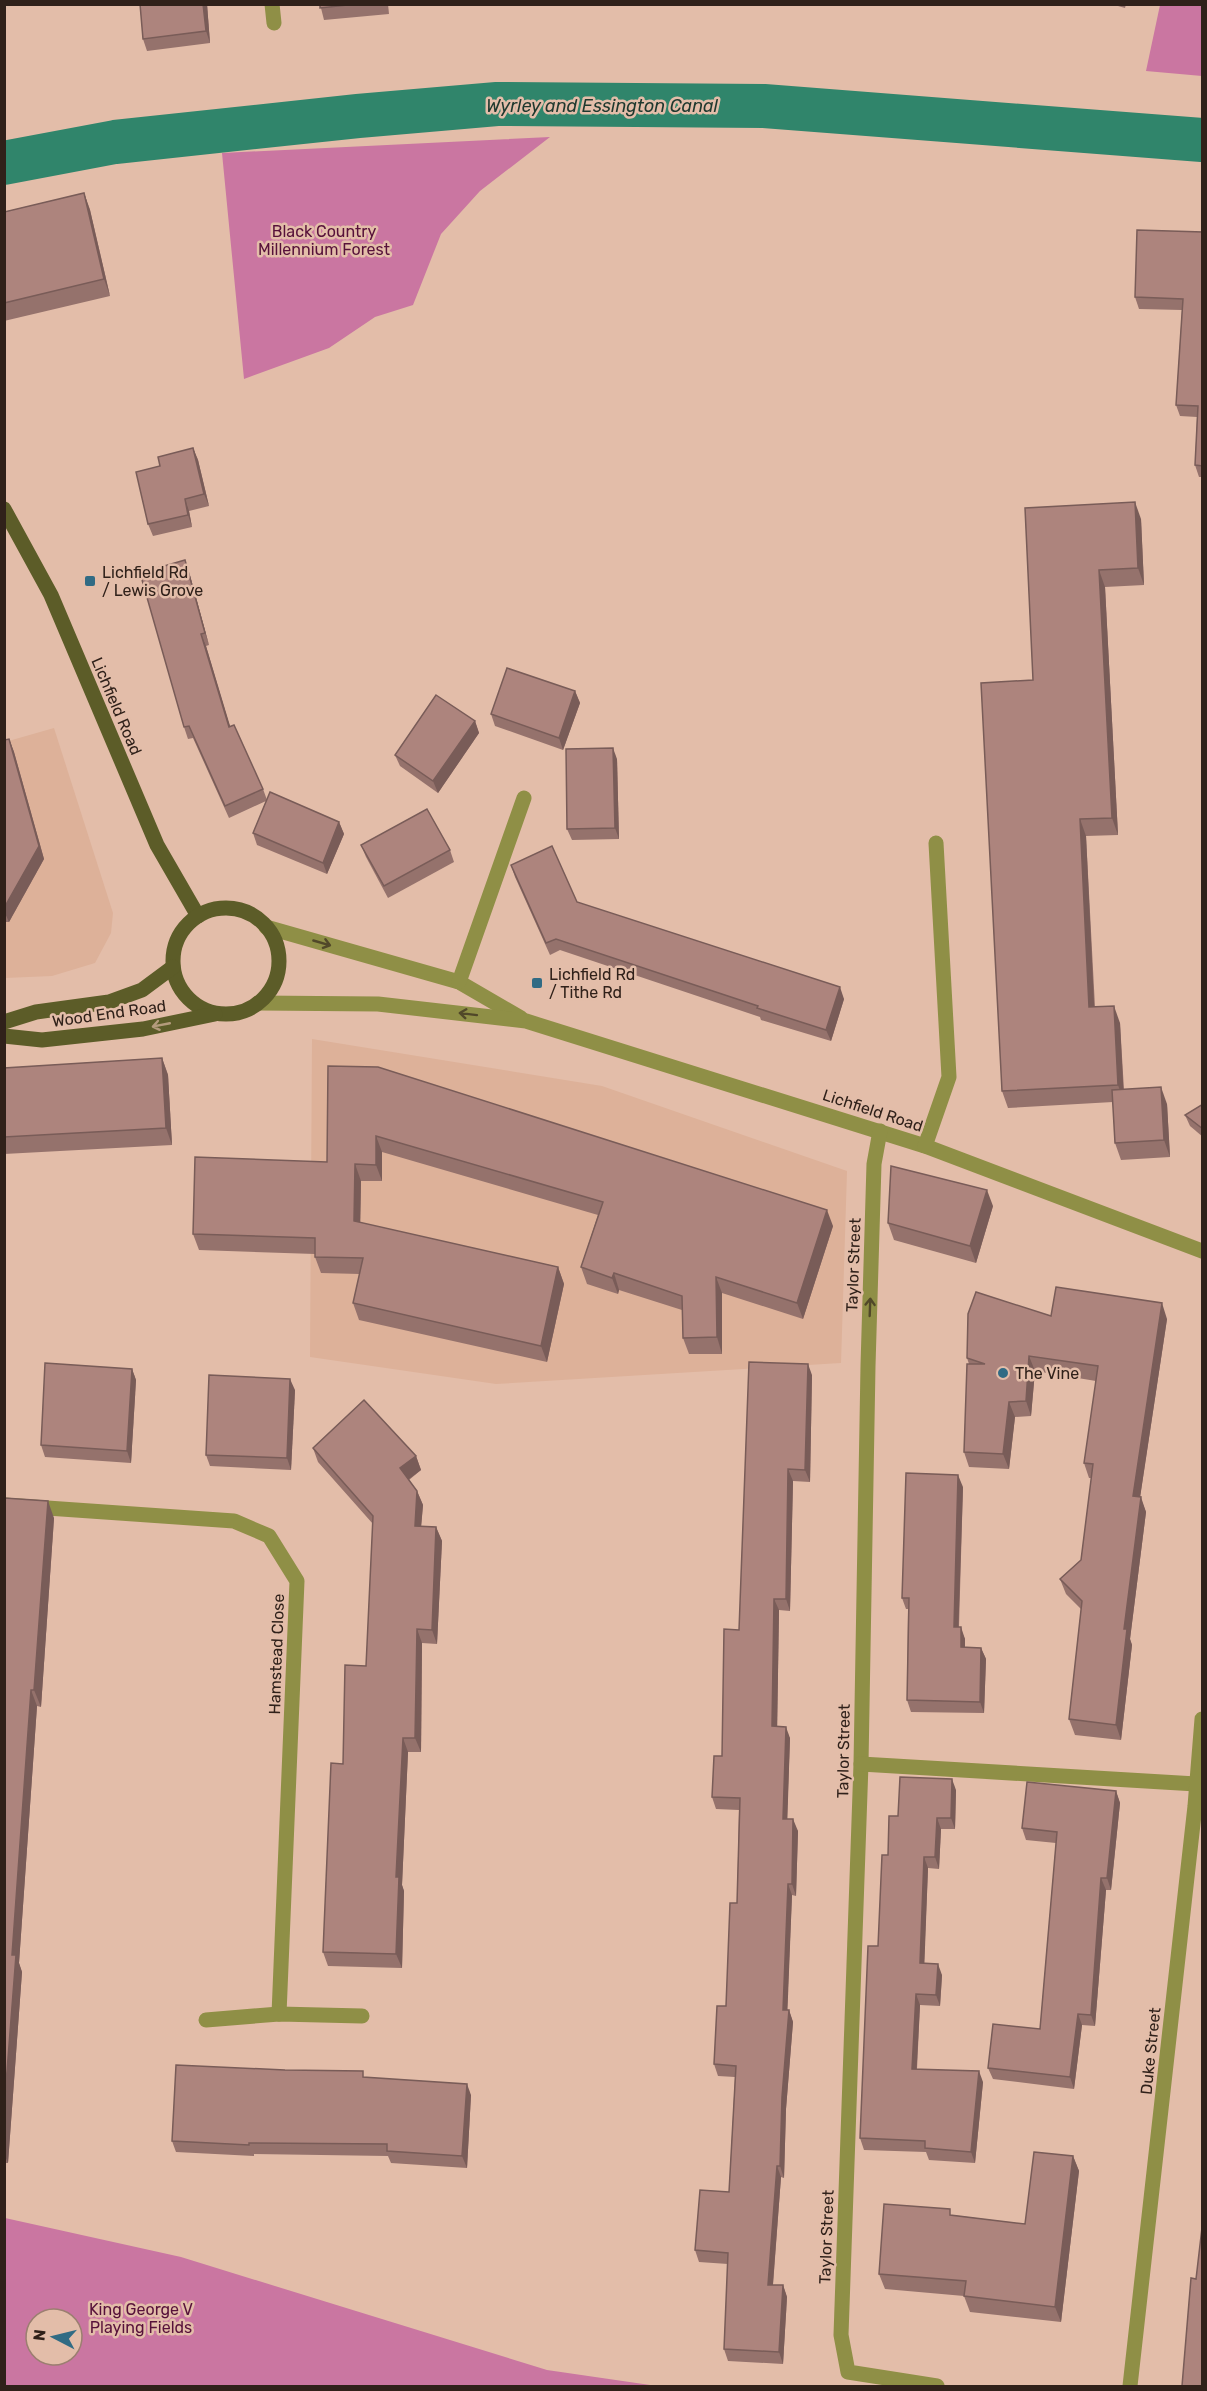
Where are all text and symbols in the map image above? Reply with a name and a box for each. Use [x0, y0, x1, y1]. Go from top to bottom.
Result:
water label: Wyrley and Essington Canal [486, 95, 719, 117]
park label: Black Country Millennium Forest [258, 222, 390, 259]
place label: Lichfield Rd / Lewis Grove [102, 563, 203, 600]
marker: Lichfield Rd / Lewis Grove [83, 574, 97, 588]
street label: Lichfield Road [87, 654, 146, 758]
one-way arrow [312, 938, 331, 949]
place label: Lichfield Rd / Tithe Rd [549, 965, 635, 1002]
marker: Lichfield Rd / Tithe Rd [530, 976, 544, 990]
street label: Wood End Road [51, 996, 167, 1031]
one-way arrow [459, 1009, 478, 1020]
one-way arrow [151, 1020, 171, 1031]
street label: Lichfield Road [820, 1085, 925, 1136]
street label: Taylor Street [842, 1218, 865, 1312]
one-way arrow [864, 1298, 875, 1318]
place label: The Vine [1015, 1364, 1079, 1383]
marker: The Vine [996, 1366, 1010, 1380]
street label: Hamstead Close [265, 1593, 288, 1715]
street label: Taylor Street [833, 1704, 854, 1798]
street label: Duke Street [1136, 2006, 1165, 2096]
street label: Taylor Street [815, 2190, 838, 2284]
park label: King George V Playing Fields [89, 2300, 193, 2337]
north arrow [24, 2307, 84, 2367]
text: N [29, 2328, 50, 2342]

